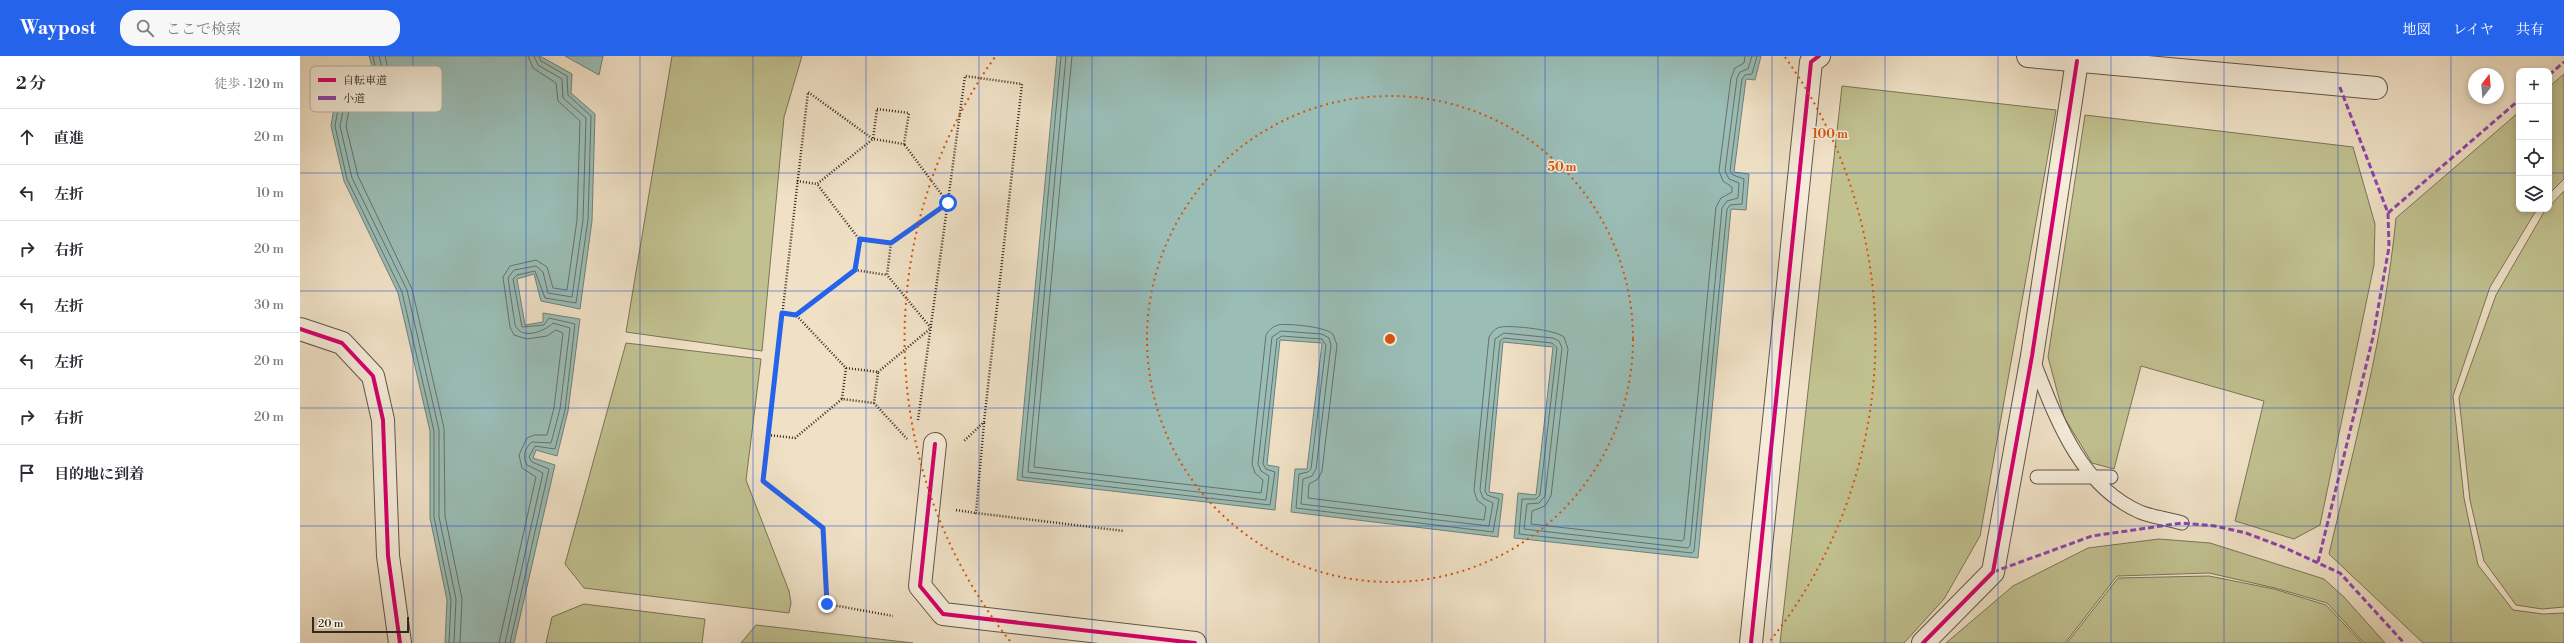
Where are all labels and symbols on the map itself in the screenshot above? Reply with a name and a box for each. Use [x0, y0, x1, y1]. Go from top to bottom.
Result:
legend [310, 66, 442, 112]
north arrow [2468, 68, 2504, 104]
text: 自転車道 [343, 74, 387, 88]
text: 小道 [343, 92, 365, 106]
text: 100 m [1812, 127, 1848, 142]
text: 50 m [1547, 160, 1577, 175]
route start [939, 194, 957, 212]
centre of rings [1383, 332, 1397, 346]
route end [818, 595, 836, 613]
scale bar [312, 615, 409, 634]

